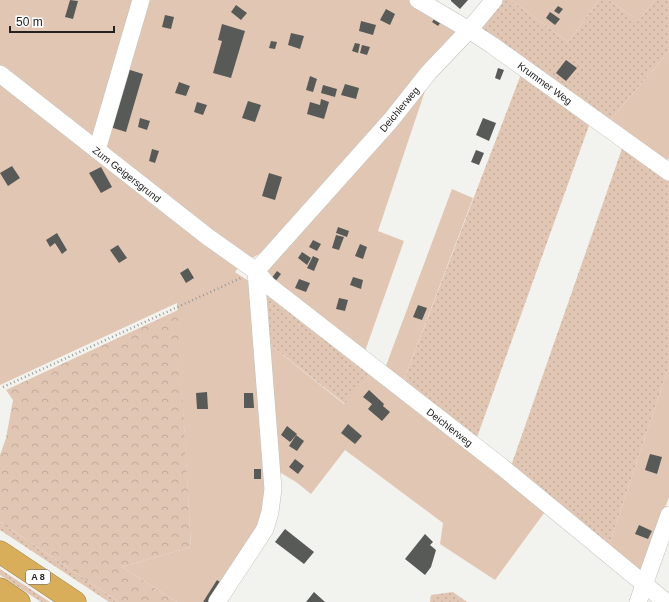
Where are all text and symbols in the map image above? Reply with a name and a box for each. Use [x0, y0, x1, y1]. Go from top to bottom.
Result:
scale bar [10, 8, 114, 34]
text: 50 m [16, 15, 43, 29]
street label: Krummer Weg [515, 60, 574, 107]
street label: Deichlerweg [377, 85, 421, 134]
street label: Zum Geigersgrund [90, 144, 163, 204]
street label: Deichlerweg [425, 406, 475, 449]
road number: A 8 [26, 570, 50, 584]

